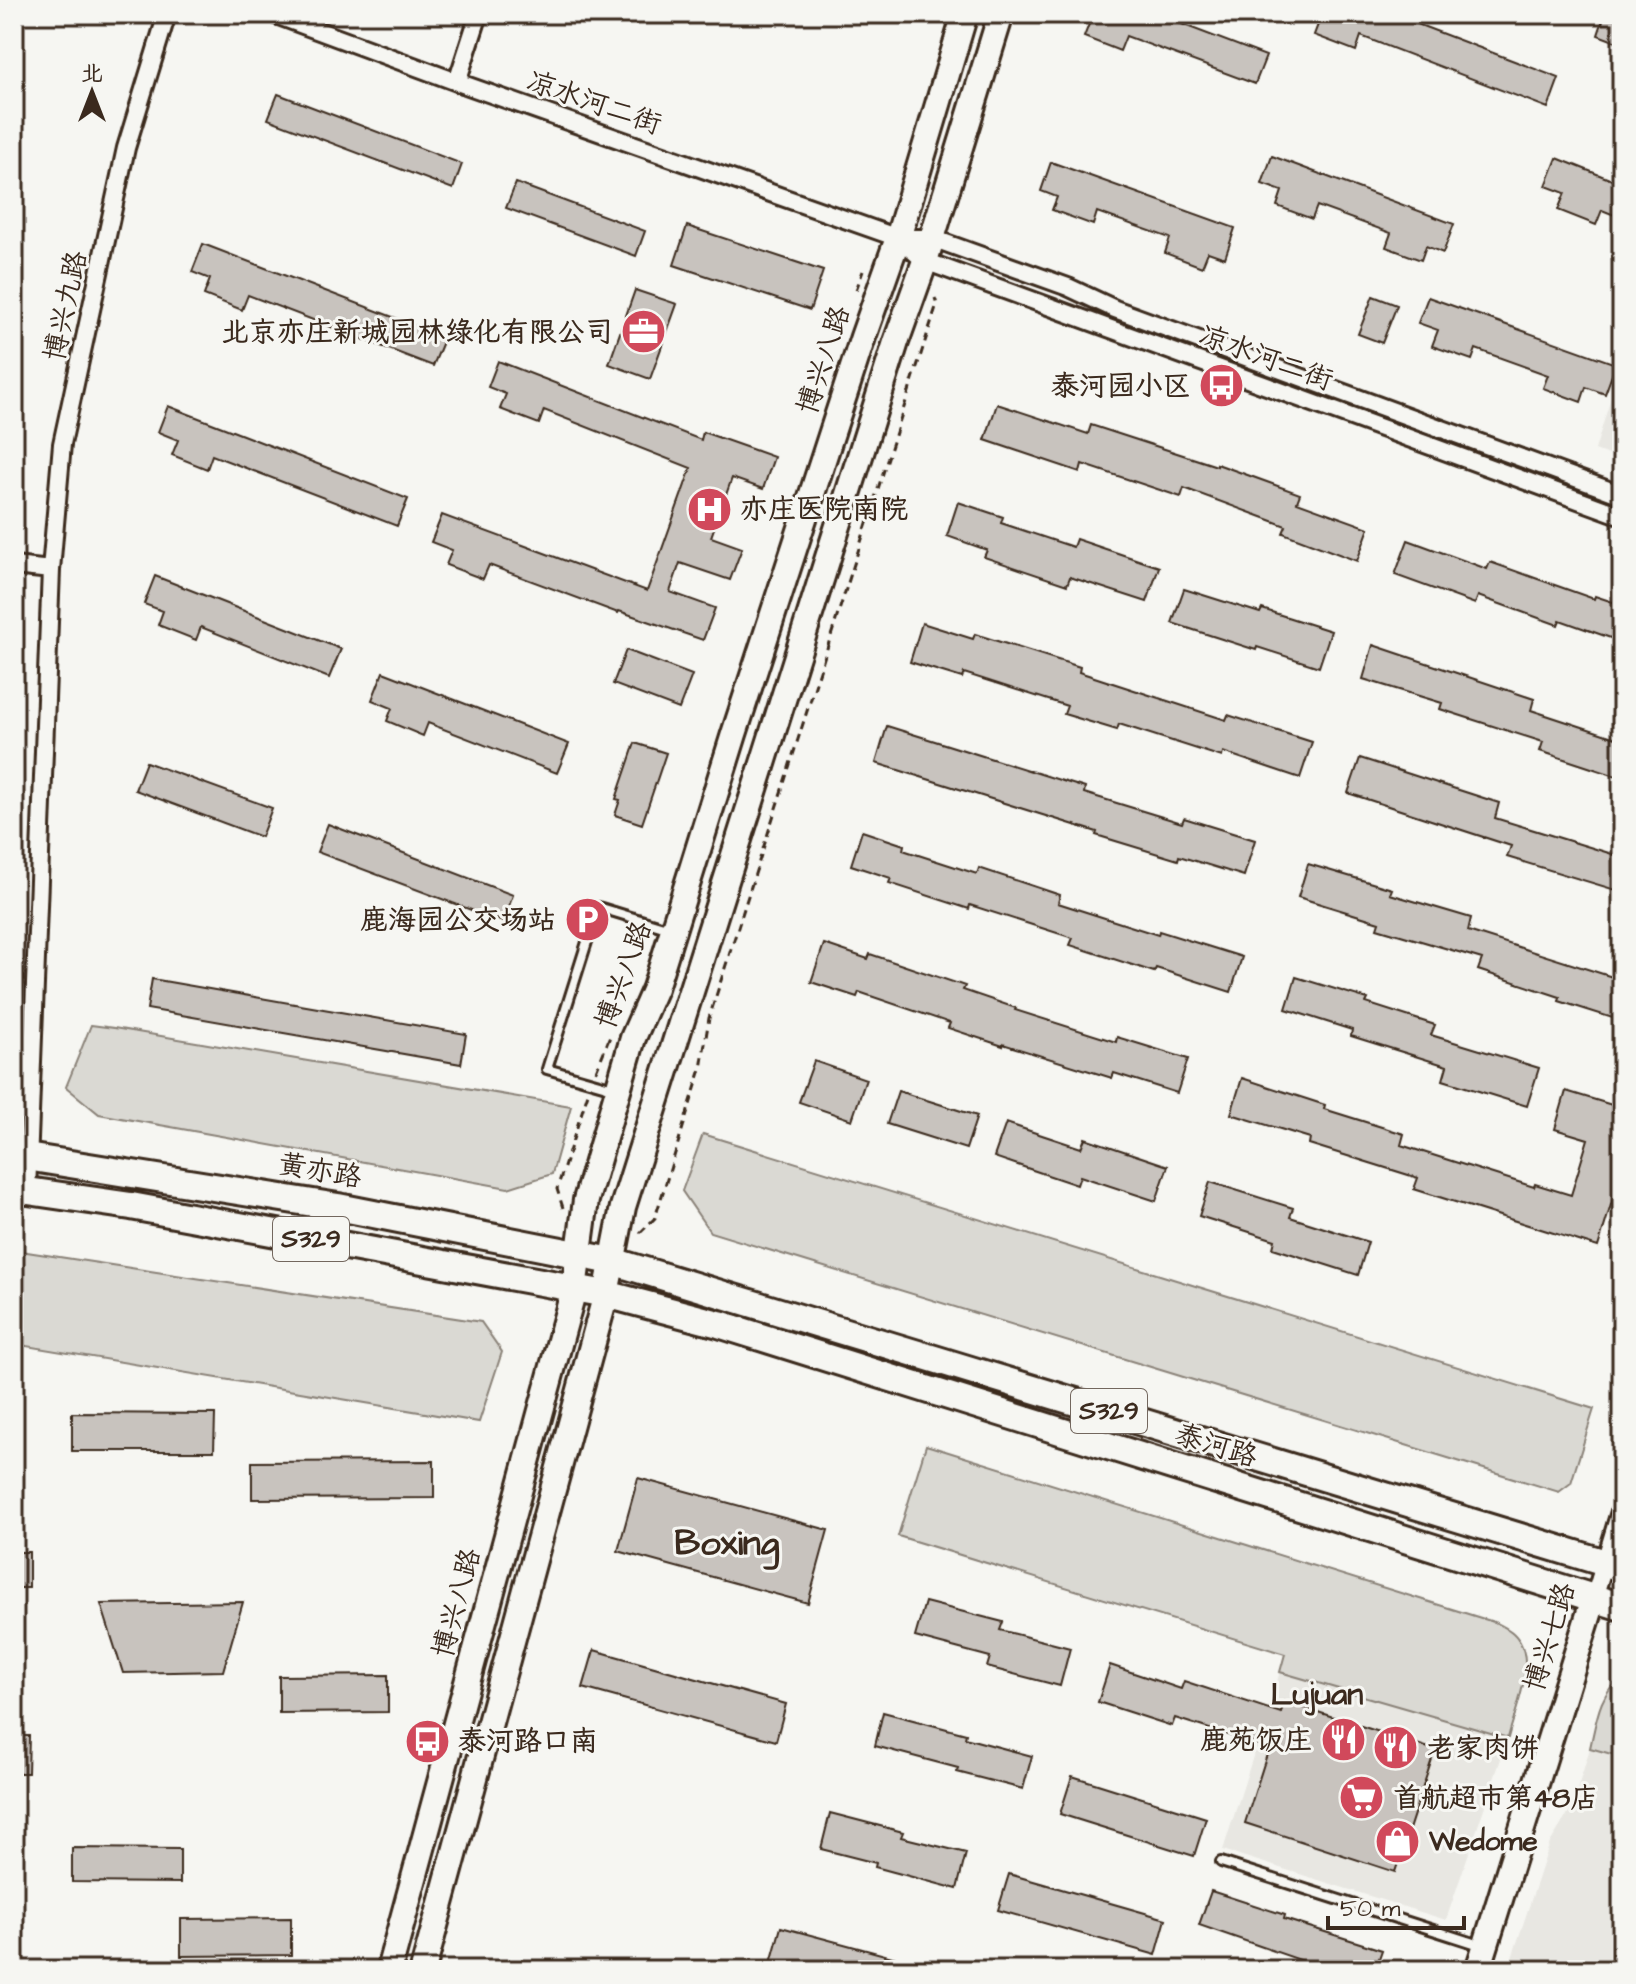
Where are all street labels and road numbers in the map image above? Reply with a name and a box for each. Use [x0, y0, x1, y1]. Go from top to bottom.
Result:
street label: 凉水河二街 [521, 62, 667, 144]
street label: 博兴九路 [35, 247, 97, 365]
street label: 博兴八路 [788, 301, 860, 419]
street label: 凉水河二街 [1194, 316, 1338, 400]
street label: 博兴八路 [587, 916, 661, 1034]
street label: 黄亦路 [275, 1145, 365, 1197]
road number: S329 [273, 1217, 349, 1261]
road number: S329 [1071, 1389, 1147, 1433]
street label: 泰河路 [1170, 1415, 1262, 1477]
street label: 博兴八路 [424, 1544, 490, 1662]
street label: 博兴七路 [1515, 1578, 1585, 1696]

